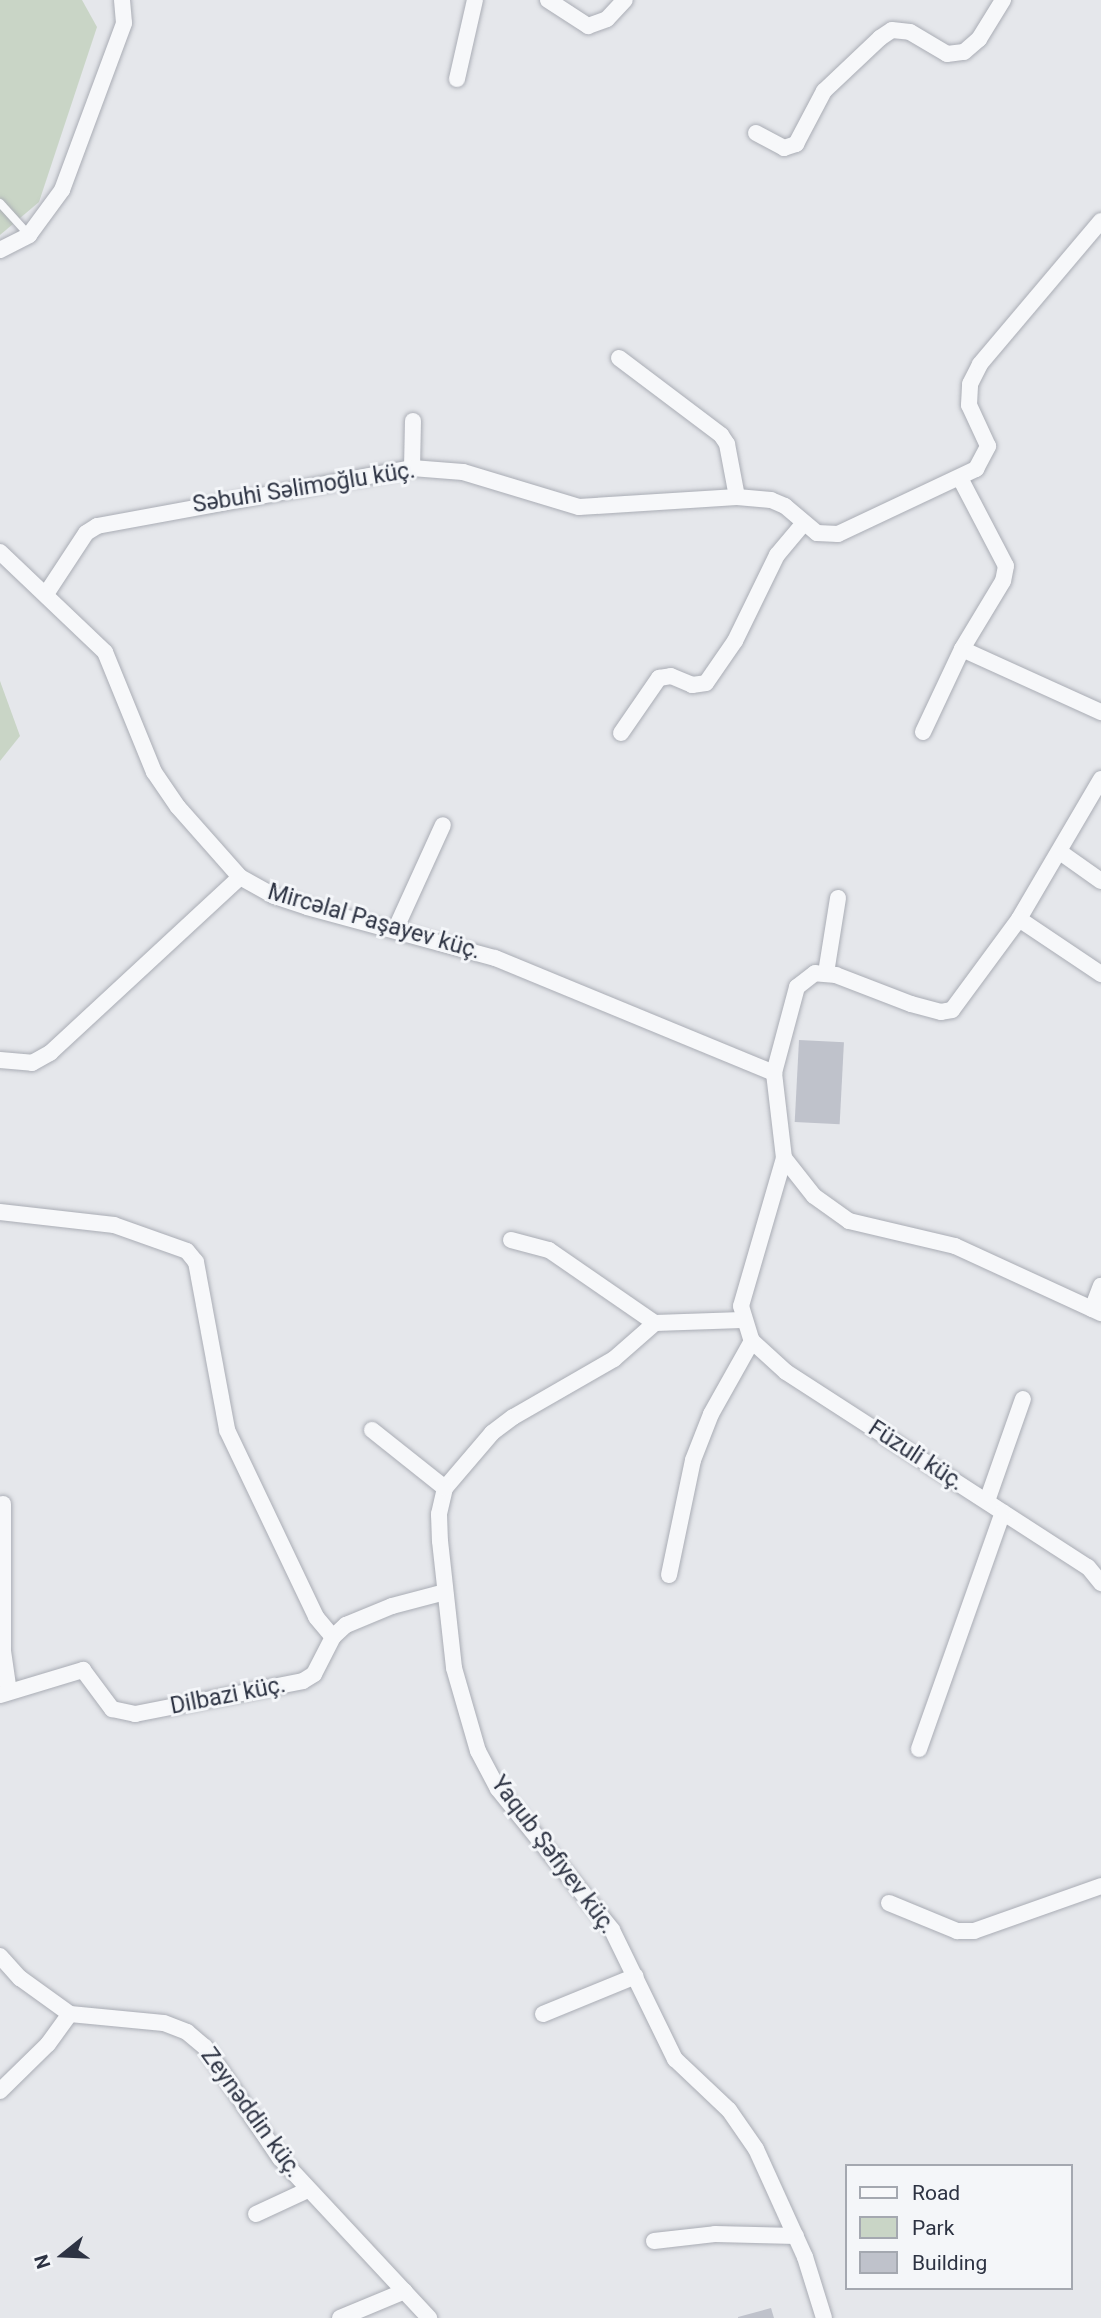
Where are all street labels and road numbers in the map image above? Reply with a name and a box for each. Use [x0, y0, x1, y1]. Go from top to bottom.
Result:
street label: Səbuhi Səlimoğlu küç. [191, 457, 417, 519]
street label: Mircəlal Paşayev küç. [264, 878, 484, 966]
street label: Füzuli küç. [863, 1415, 969, 1497]
street label: Dilbazi küç. [168, 1671, 288, 1721]
street label: Yaqub Şəfiyev küç. [485, 1771, 621, 1939]
street label: Zeynəddin küç. [195, 2043, 307, 2183]

